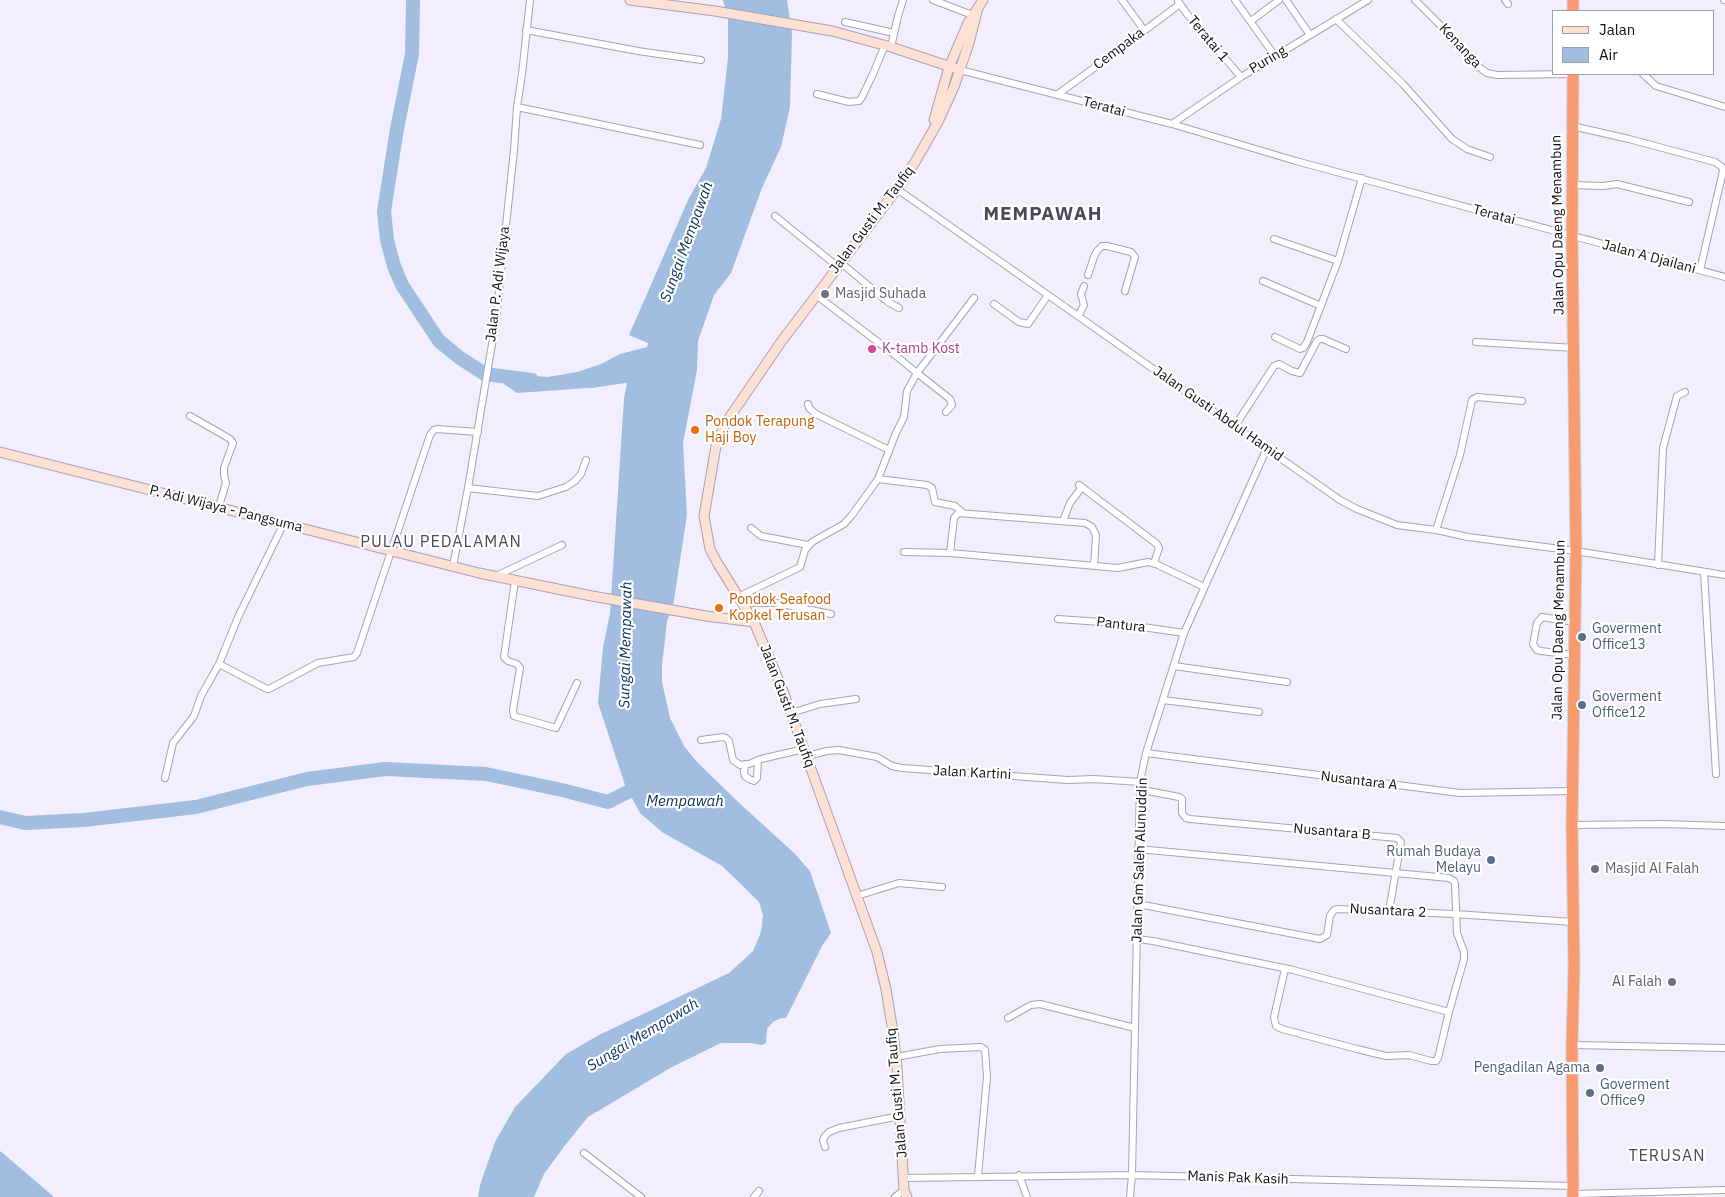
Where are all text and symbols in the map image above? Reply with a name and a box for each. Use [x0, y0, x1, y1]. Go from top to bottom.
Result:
legend [1552, 10, 1715, 75]
street label: Teratai 1 [1184, 13, 1232, 65]
street label: Kenanga [1435, 20, 1485, 72]
text: Jalan [1599, 20, 1635, 39]
street label: Cempaka [1090, 25, 1148, 73]
street label: Puring [1246, 42, 1290, 78]
text: Air [1599, 45, 1618, 64]
street label: Teratai [1081, 93, 1127, 121]
street label: Jalan Opu Daeng Menambun [1548, 135, 1568, 315]
street label: Jalan Gusti M. Taufiq [826, 163, 918, 277]
water label: Sungai Mempawah [657, 179, 717, 305]
street label: Teratai [1471, 201, 1517, 229]
district label: MEMPAWAH [983, 204, 1103, 226]
street label: Jalan P. Adi Wijaya [483, 225, 513, 343]
street label: Jalan A Djailani [1600, 236, 1698, 278]
place label: Masjid Suhada [835, 286, 926, 302]
marker: Masjid Suhada [819, 288, 831, 300]
place label: K-tamb Kost [882, 341, 960, 357]
marker: K-tamb Kost [866, 343, 878, 355]
street label: Jalan Gusti Abdul Hamid [1150, 363, 1286, 465]
place label: Pondok Terapung Haji Boy [705, 414, 814, 447]
marker: Pondok Terapung Haji Boy [689, 424, 701, 436]
street label: P. Adi Wijaya - Pangsuma [148, 482, 304, 536]
district label: PULAU PEDALAMAN [358, 532, 524, 552]
street label: Jalan Opu Daeng Menambun [1549, 540, 1569, 720]
water label: Sungai Mempawah [616, 581, 636, 709]
place label: Pondok Seafood Kopkel Terusan [729, 592, 831, 624]
marker: Pondok Seafood Kopkel Terusan [713, 602, 725, 614]
street label: Pantura [1096, 614, 1146, 636]
place label: Goverment Office13 [1592, 621, 1662, 654]
marker: Goverment Office13 [1576, 631, 1588, 643]
street label: Jalan Gusti M. Taufiq [756, 642, 818, 770]
place label: Goverment Office12 [1592, 689, 1662, 722]
marker: Goverment Office12 [1576, 699, 1588, 711]
street label: Jalan Kartini [932, 763, 1012, 783]
street label: Nusantara A [1320, 768, 1398, 794]
street label: Jalan Gm Saleh Alunuddin [1129, 777, 1151, 943]
water label: Mempawah [646, 793, 724, 811]
street label: Nusantara B [1293, 820, 1371, 844]
place label: Rumah Budaya Melayu [1386, 844, 1481, 876]
marker: Rumah Budaya Melayu [1485, 854, 1497, 866]
place label: Masjid Al Falah [1605, 861, 1699, 877]
marker: Masjid Al Falah [1589, 863, 1601, 875]
street label: Nusantara 2 [1349, 901, 1427, 921]
place label: Al Falah [1612, 974, 1662, 990]
marker: Al Falah [1666, 976, 1678, 988]
water label: Sungai Mempawah [584, 995, 702, 1075]
street label: Jalan Gusti M. Taufiq [883, 1027, 911, 1159]
place label: Pengadilan Agama [1474, 1060, 1590, 1076]
marker: Pengadilan Agama [1594, 1062, 1606, 1074]
place label: Goverment Office9 [1600, 1077, 1670, 1110]
marker: Goverment Office9 [1584, 1087, 1596, 1099]
district label: TERUSAN [1628, 1146, 1706, 1166]
street label: Manis Pak Kasih [1187, 1168, 1289, 1188]

